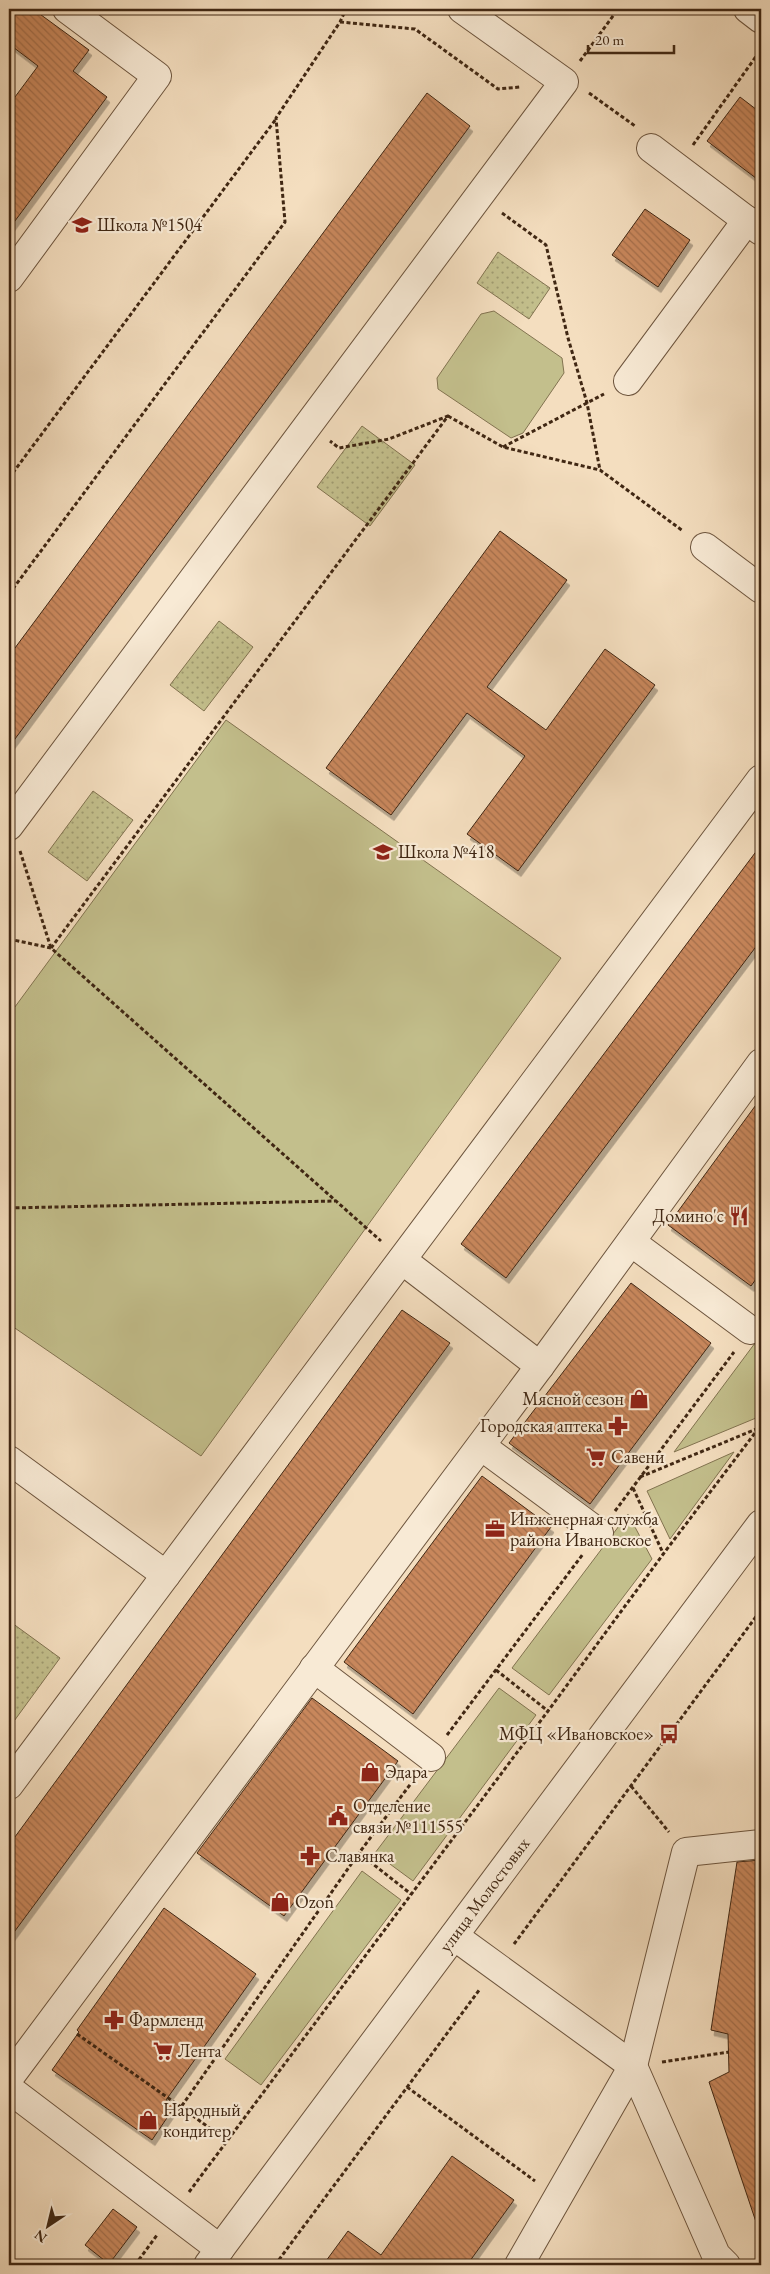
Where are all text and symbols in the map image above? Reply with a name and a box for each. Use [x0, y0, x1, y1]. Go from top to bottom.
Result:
scale bar [588, 22, 674, 54]
text: 20 m [595, 30, 624, 49]
place label: Школа №1504 [97, 213, 202, 236]
school or university icon: Школа №1504 [71, 214, 93, 236]
place label: Школа №418 [398, 840, 494, 863]
school or university icon: Школа №418 [372, 841, 394, 863]
place label: Домино'c [653, 1204, 724, 1227]
restaurant icon: Домино'c [728, 1205, 750, 1227]
place label: Мясной сезон [522, 1387, 624, 1410]
shop icon: Мясной сезон [628, 1388, 650, 1410]
place label: Городская аптека [480, 1414, 604, 1437]
pharmacy icon: Городская аптека [607, 1415, 629, 1437]
place label: Савени [611, 1445, 665, 1468]
supermarket icon: Савени [585, 1446, 607, 1468]
place label: Инженерная служба района Ивановское [510, 1507, 659, 1551]
office icon: Инженерная служба района Ивановское [484, 1518, 506, 1540]
place label: МФЦ «Ивановское» [499, 1722, 654, 1745]
bus stop icon: МФЦ «Ивановское» [658, 1723, 680, 1745]
place label: Эдара [385, 1760, 429, 1783]
shop icon: Эдара [359, 1761, 381, 1783]
place label: Отделение связи №111555 [353, 1794, 463, 1838]
public building icon: Отделение связи №111555 [327, 1805, 349, 1827]
street label: улица Молостовых [434, 1832, 534, 1956]
place label: Славянка [325, 1844, 395, 1867]
pharmacy icon: Славянка [299, 1845, 321, 1867]
place label: Ozon [295, 1890, 334, 1913]
shop icon: Ozon [269, 1891, 291, 1913]
place label: Фармленд [129, 2008, 204, 2031]
pharmacy icon: Фармленд [103, 2009, 125, 2031]
place label: Лента [178, 2039, 223, 2062]
supermarket icon: Лента [152, 2040, 174, 2062]
place label: Народный кондитер [163, 2098, 241, 2142]
shop icon: Народный кондитер [137, 2109, 159, 2131]
north arrow [22, 2202, 72, 2252]
text: N [30, 2226, 50, 2247]

